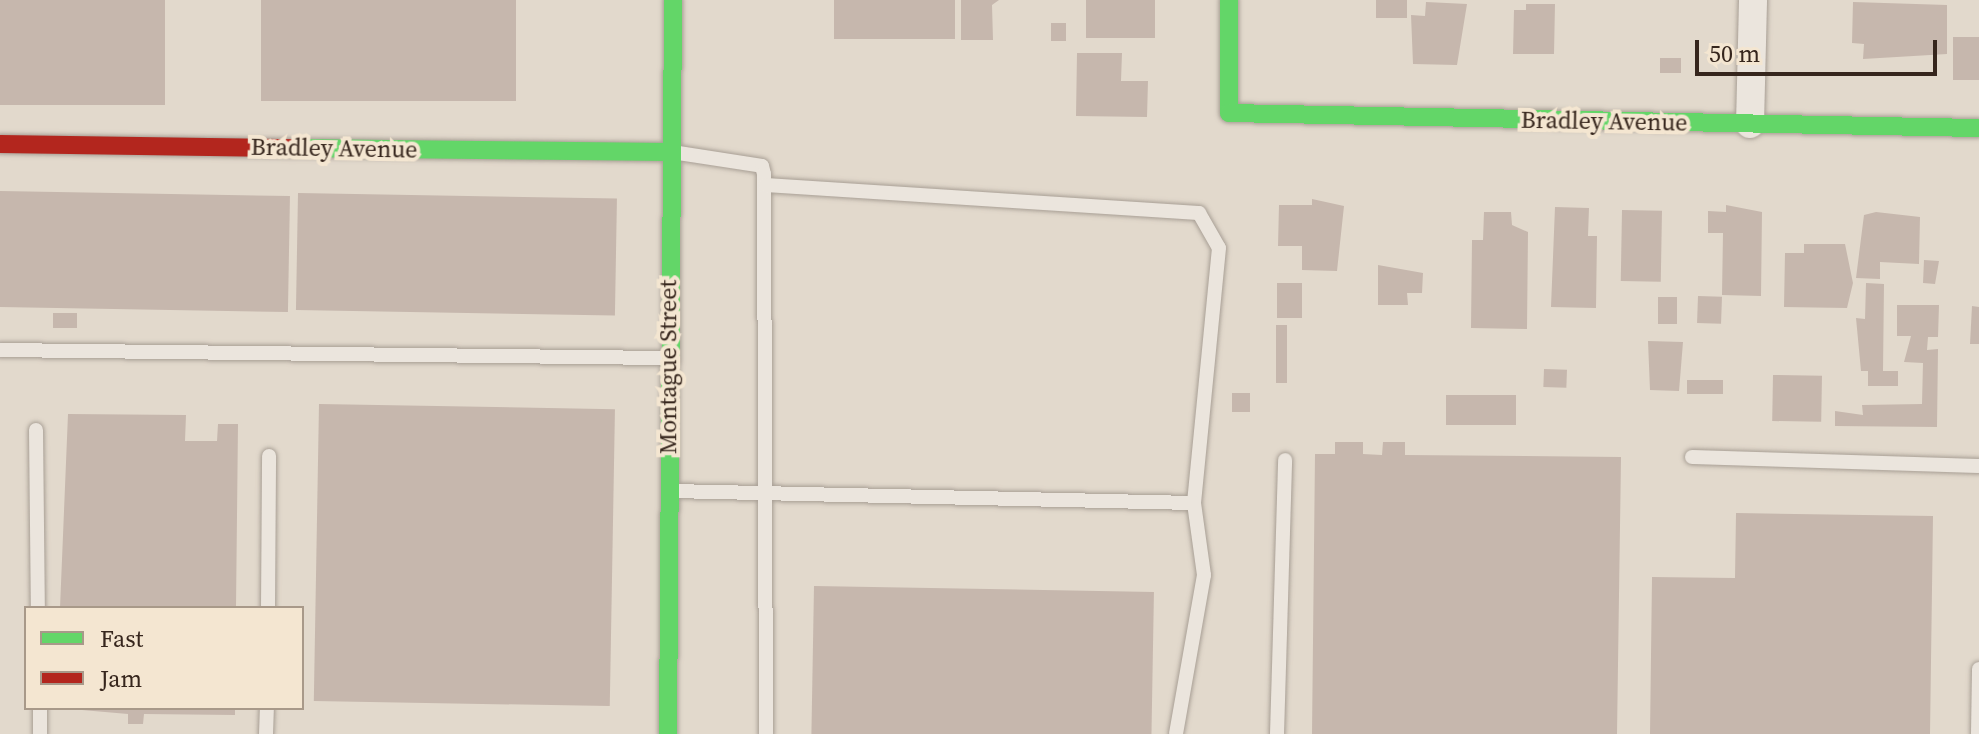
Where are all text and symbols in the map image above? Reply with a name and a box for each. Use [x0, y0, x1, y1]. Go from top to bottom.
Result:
scale bar [1699, 24, 1941, 74]
text: 50 m [1709, 37, 1760, 70]
street label: Bradley Avenue [1520, 105, 1688, 137]
street label: Bradley Avenue [250, 132, 418, 164]
street label: Montague Street [654, 280, 682, 454]
legend [24, 606, 304, 710]
text: Fast [100, 622, 143, 655]
text: Jam [100, 662, 142, 695]

